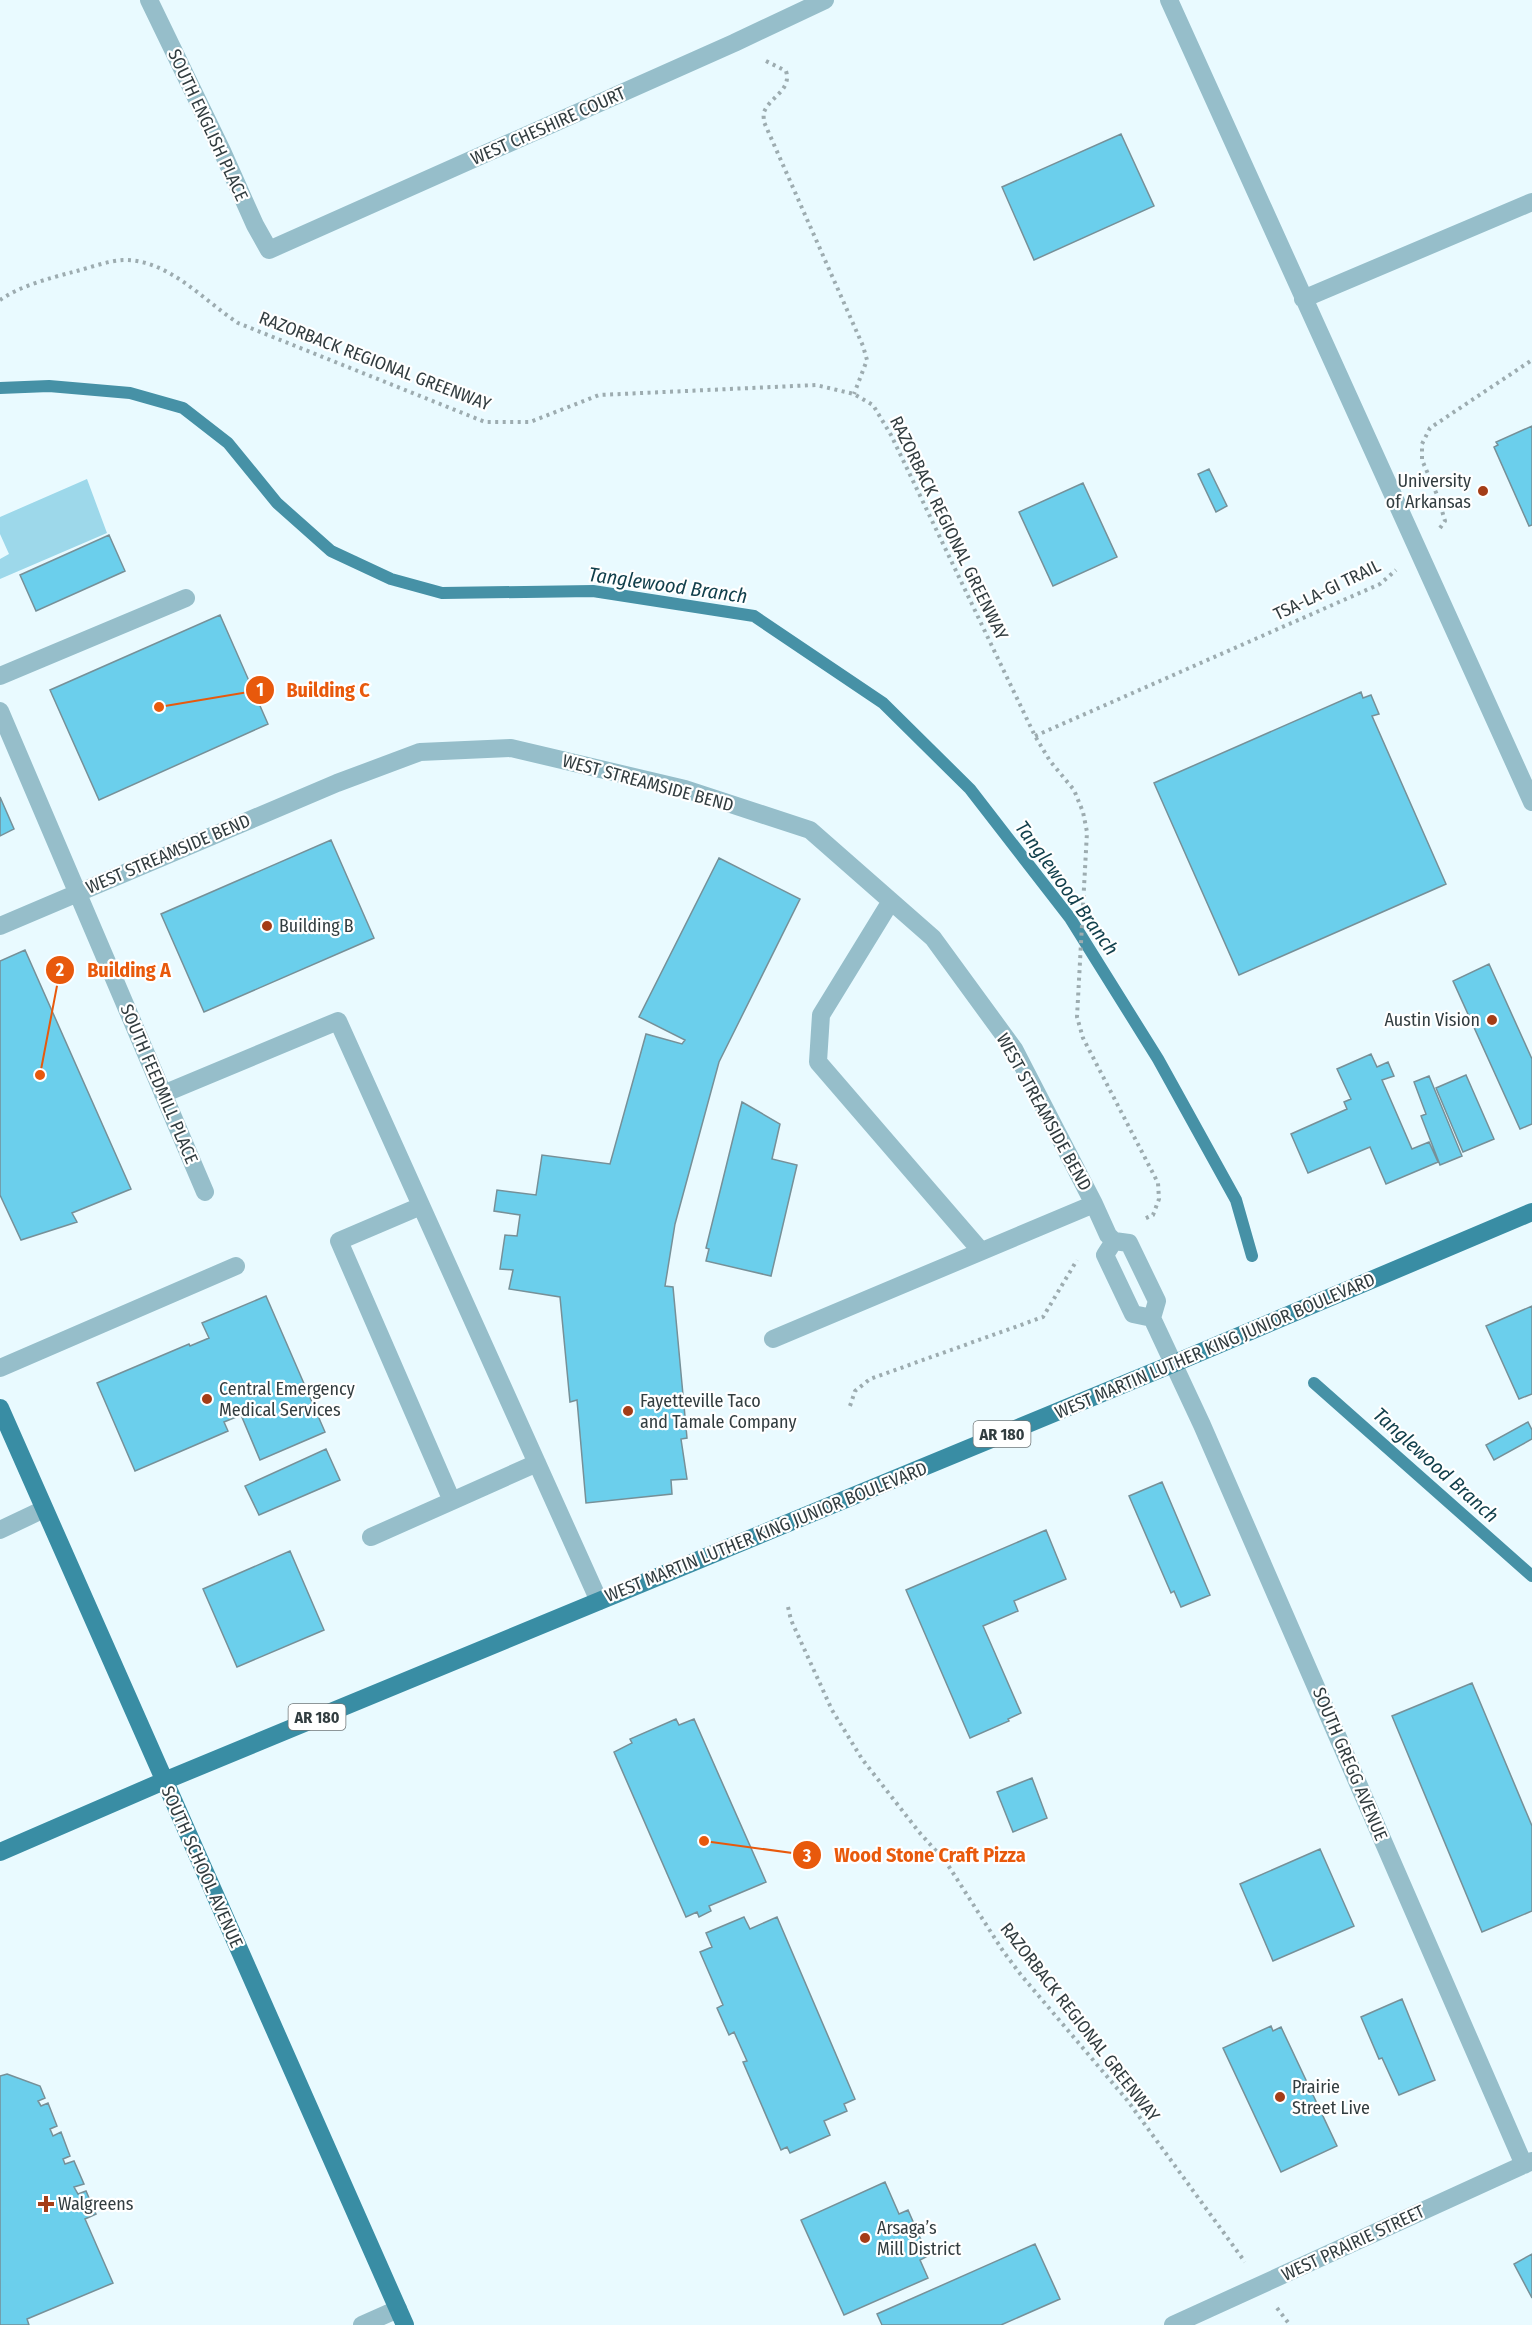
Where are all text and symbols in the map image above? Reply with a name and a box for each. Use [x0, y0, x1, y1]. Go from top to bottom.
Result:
street label: SOUTH ENGLISH PLACE [163, 46, 253, 204]
street label: WEST CHESHIRE COURT [467, 82, 629, 170]
street label: RAZORBACK REGIONAL GREENWAY [256, 307, 494, 415]
street label: RAZORBACK REGIONAL GREENWAY [885, 412, 1013, 644]
place label: University of Arkansas [1386, 470, 1471, 513]
marker: University of Arkansas [1476, 484, 1490, 498]
street label: TSA-LA-GI TRAIL [1270, 555, 1384, 625]
water label: Tanglewood Branch [587, 562, 749, 608]
callout: Building C [245, 671, 382, 709]
text: Building C [286, 678, 370, 702]
text: 1 [256, 679, 264, 701]
street label: WEST STREAMSIDE BEND [560, 750, 736, 816]
street label: WEST STREAMSIDE BEND [83, 809, 253, 899]
water label: Tanglewood Branch [1010, 816, 1124, 960]
place label: Building B [279, 915, 354, 937]
marker: Building B [260, 919, 274, 933]
callout: Building A [45, 951, 183, 989]
text: Building A [87, 958, 172, 982]
text: 2 [55, 959, 64, 981]
street label: SOUTH FEEDMILL PLACE [115, 1001, 203, 1167]
place label: Austin Vision [1384, 1009, 1480, 1031]
marker: Austin Vision [1485, 1013, 1499, 1027]
street label: WEST STREAMSIDE BEND [992, 1030, 1096, 1194]
street label: WEST MARTIN LUTHER KING JUNIOR BOULEVARD [1052, 1268, 1378, 1424]
place label: Central Emergency Medical Services [219, 1378, 355, 1421]
place label: Fayetteville Taco and Tamale Company [640, 1390, 796, 1433]
marker: Central Emergency Medical Services [200, 1392, 214, 1406]
water label: Tanglewood Branch [1368, 1402, 1504, 1528]
marker: Fayetteville Taco and Tamale Company [621, 1404, 635, 1418]
road number: AR 180 [974, 1421, 1030, 1447]
street label: WEST MARTIN LUTHER KING JUNIOR BOULEVARD [602, 1457, 930, 1607]
street label: SOUTH GREGG AVENUE [1308, 1684, 1392, 1844]
road number: AR 180 [288, 1704, 346, 1730]
street label: SOUTH SCHOOL AVENUE [156, 1783, 248, 1951]
callout: Wood Stone Craft Pizza [792, 1836, 1038, 1874]
text: Wood Stone Craft Pizza [834, 1843, 1026, 1867]
text: 3 [802, 1845, 812, 1867]
street label: RAZORBACK REGIONAL GREENWAY [996, 1918, 1165, 2126]
place label: Prairie Street Live [1292, 2076, 1370, 2119]
marker: Prairie Street Live [1273, 2090, 1287, 2104]
place label: Walgreens [58, 2193, 134, 2215]
marker: Walgreens [39, 2197, 53, 2211]
street label: WEST PRAIRIE STREET [1278, 2200, 1429, 2286]
place label: Arsaga’s Mill District [877, 2217, 961, 2260]
marker: Arsaga’s Mill District [858, 2231, 872, 2245]

